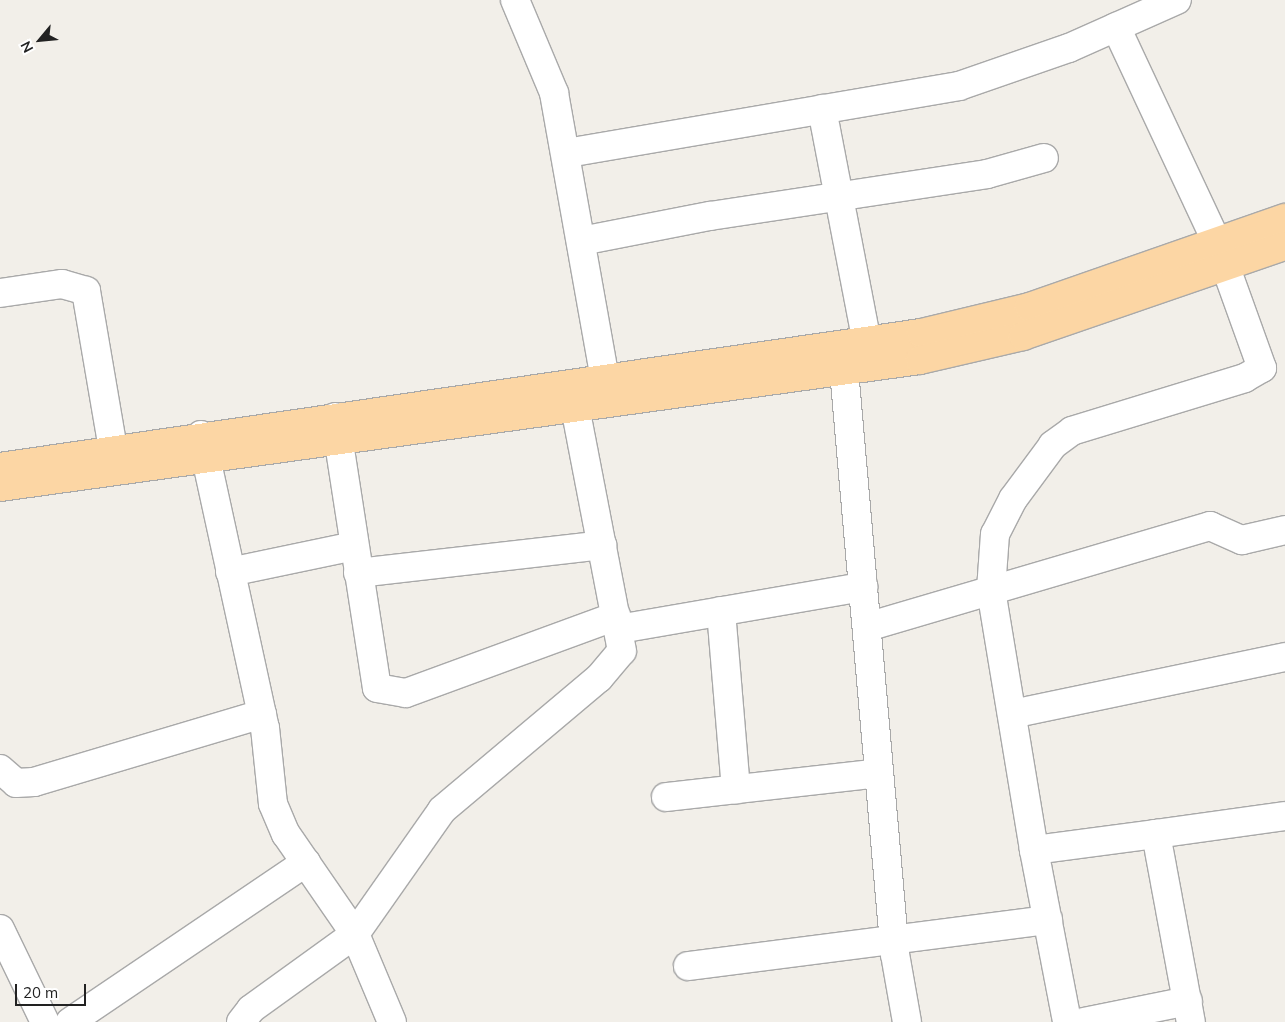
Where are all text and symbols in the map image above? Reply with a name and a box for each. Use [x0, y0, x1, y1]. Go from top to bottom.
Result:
north arrow [15, 15, 65, 65]
text: N [16, 38, 37, 56]
scale bar [18, 974, 89, 1006]
text: 20 m [23, 983, 58, 1002]

